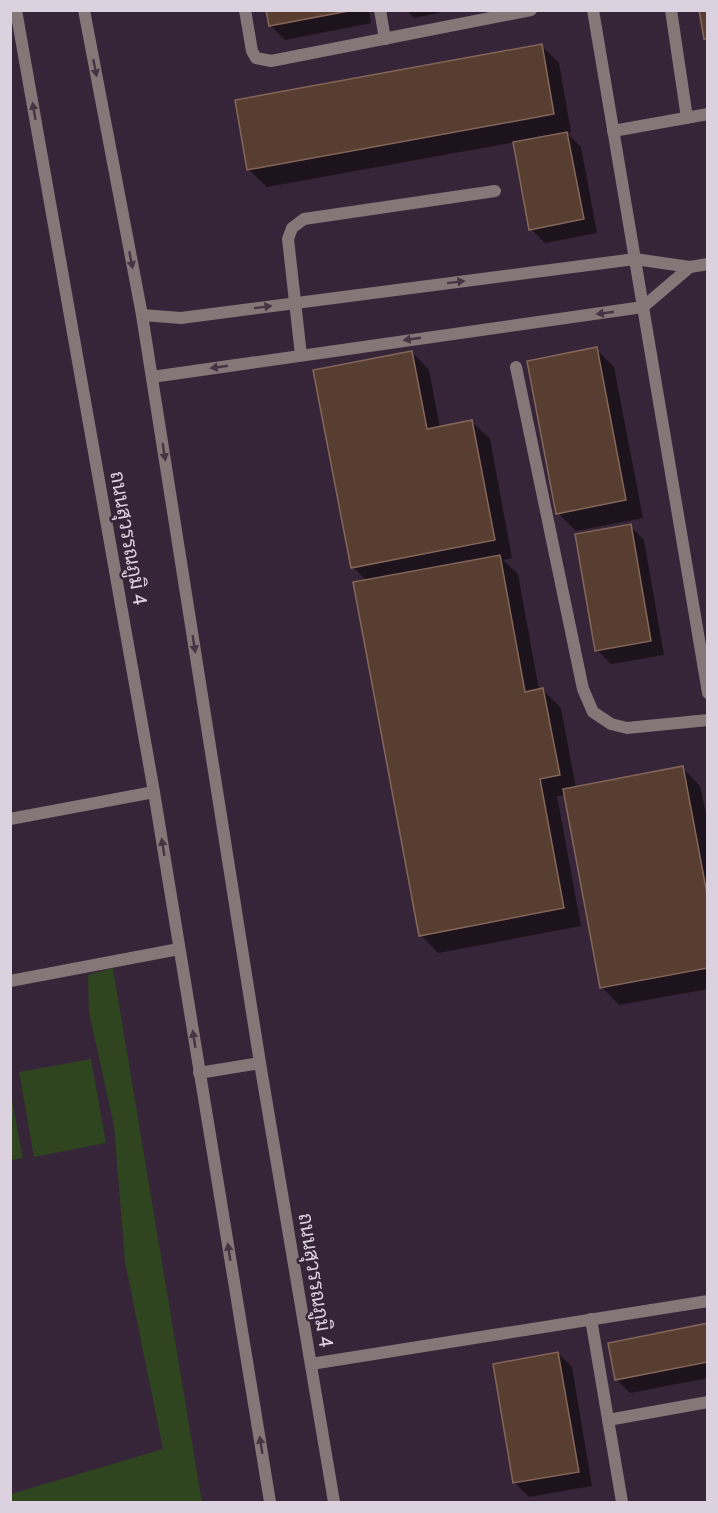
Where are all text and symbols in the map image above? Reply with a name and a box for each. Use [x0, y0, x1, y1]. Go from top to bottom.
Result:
one-way arrow [91, 59, 100, 78]
one-way arrow [29, 102, 38, 121]
one-way arrow [127, 250, 136, 269]
one-way arrow [447, 277, 466, 286]
one-way arrow [253, 303, 272, 312]
one-way arrow [595, 308, 614, 317]
one-way arrow [402, 335, 421, 344]
one-way arrow [209, 363, 228, 372]
one-way arrow [159, 442, 168, 461]
street label: ถนนสุวรรณภูมิ 4 [102, 469, 153, 608]
one-way arrow [190, 635, 199, 654]
one-way arrow [158, 837, 167, 856]
one-way arrow [189, 1030, 198, 1049]
street label: ถนนสุวรรณภูมิ 4 [291, 1211, 339, 1350]
one-way arrow [224, 1243, 233, 1262]
one-way arrow [256, 1435, 265, 1454]

